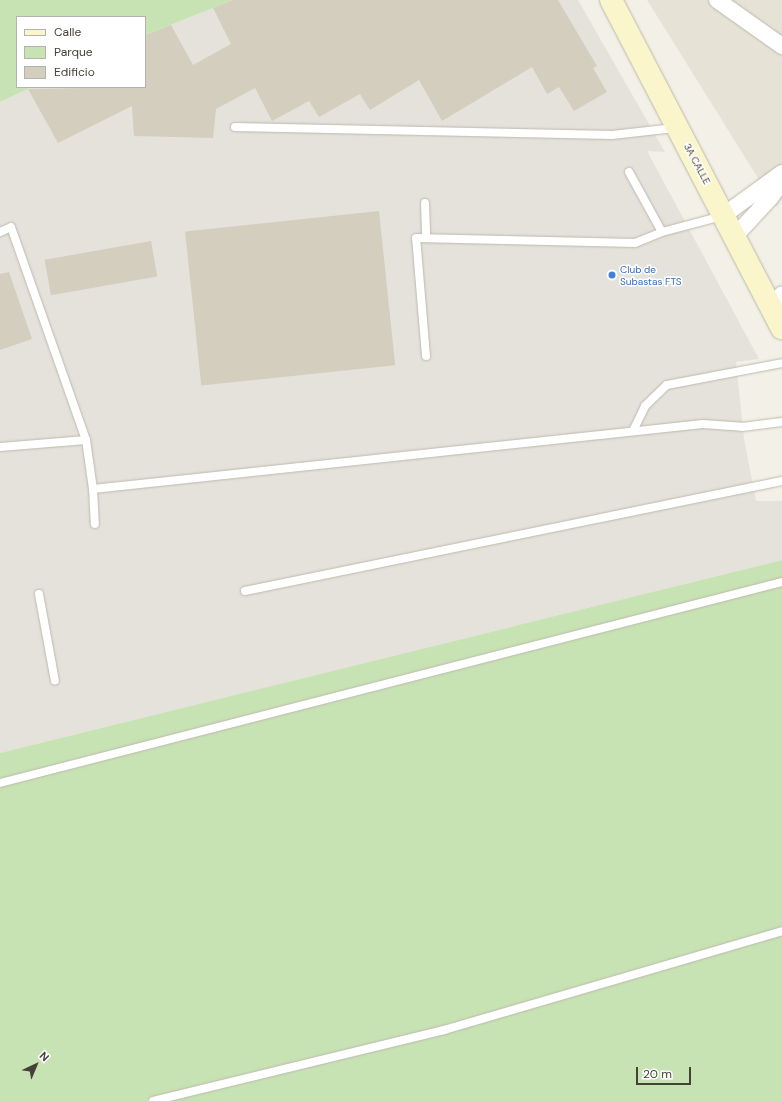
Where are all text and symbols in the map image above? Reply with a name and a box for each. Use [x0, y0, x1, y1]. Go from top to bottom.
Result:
legend [16, 16, 146, 88]
text: Calle [54, 24, 81, 40]
text: Parque [54, 44, 93, 60]
text: Edificio [54, 64, 95, 80]
street label: 3A CALLE [681, 141, 713, 187]
place label: Club de Subastas FTS [620, 263, 682, 286]
marker: Club de Subastas FTS [607, 270, 617, 280]
north arrow [16, 1045, 56, 1085]
text: N [37, 1049, 52, 1064]
scale bar [638, 1059, 693, 1085]
text: 20 m [643, 1066, 672, 1082]

